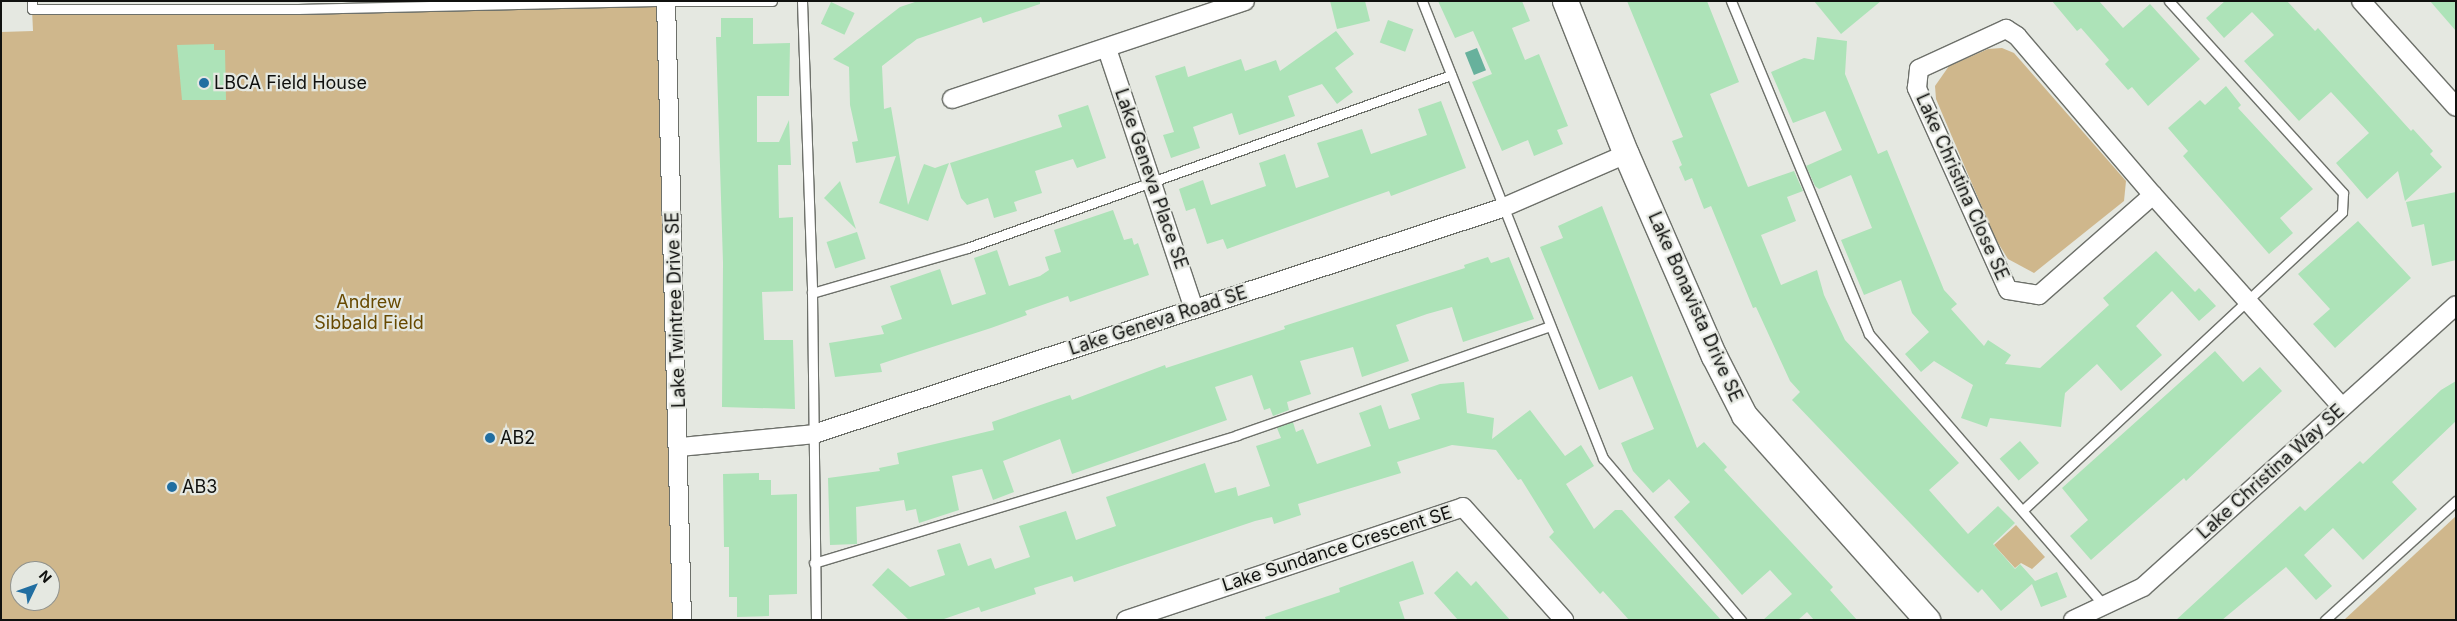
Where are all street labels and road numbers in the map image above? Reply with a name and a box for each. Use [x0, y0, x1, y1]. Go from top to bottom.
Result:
street label: Lake Geneva Place SE [1110, 86, 1192, 272]
street label: Lake Christina Close SE [1911, 90, 2013, 284]
street label: Lake Bonavista Drive SE [1643, 209, 1747, 405]
street label: Lake Twintree Drive SE [662, 212, 690, 408]
street label: Lake Geneva Road SE [1066, 282, 1250, 360]
street label: Lake Christina Way SE [2193, 400, 2349, 544]
street label: Lake Sundance Crescent SE [1219, 502, 1455, 596]

